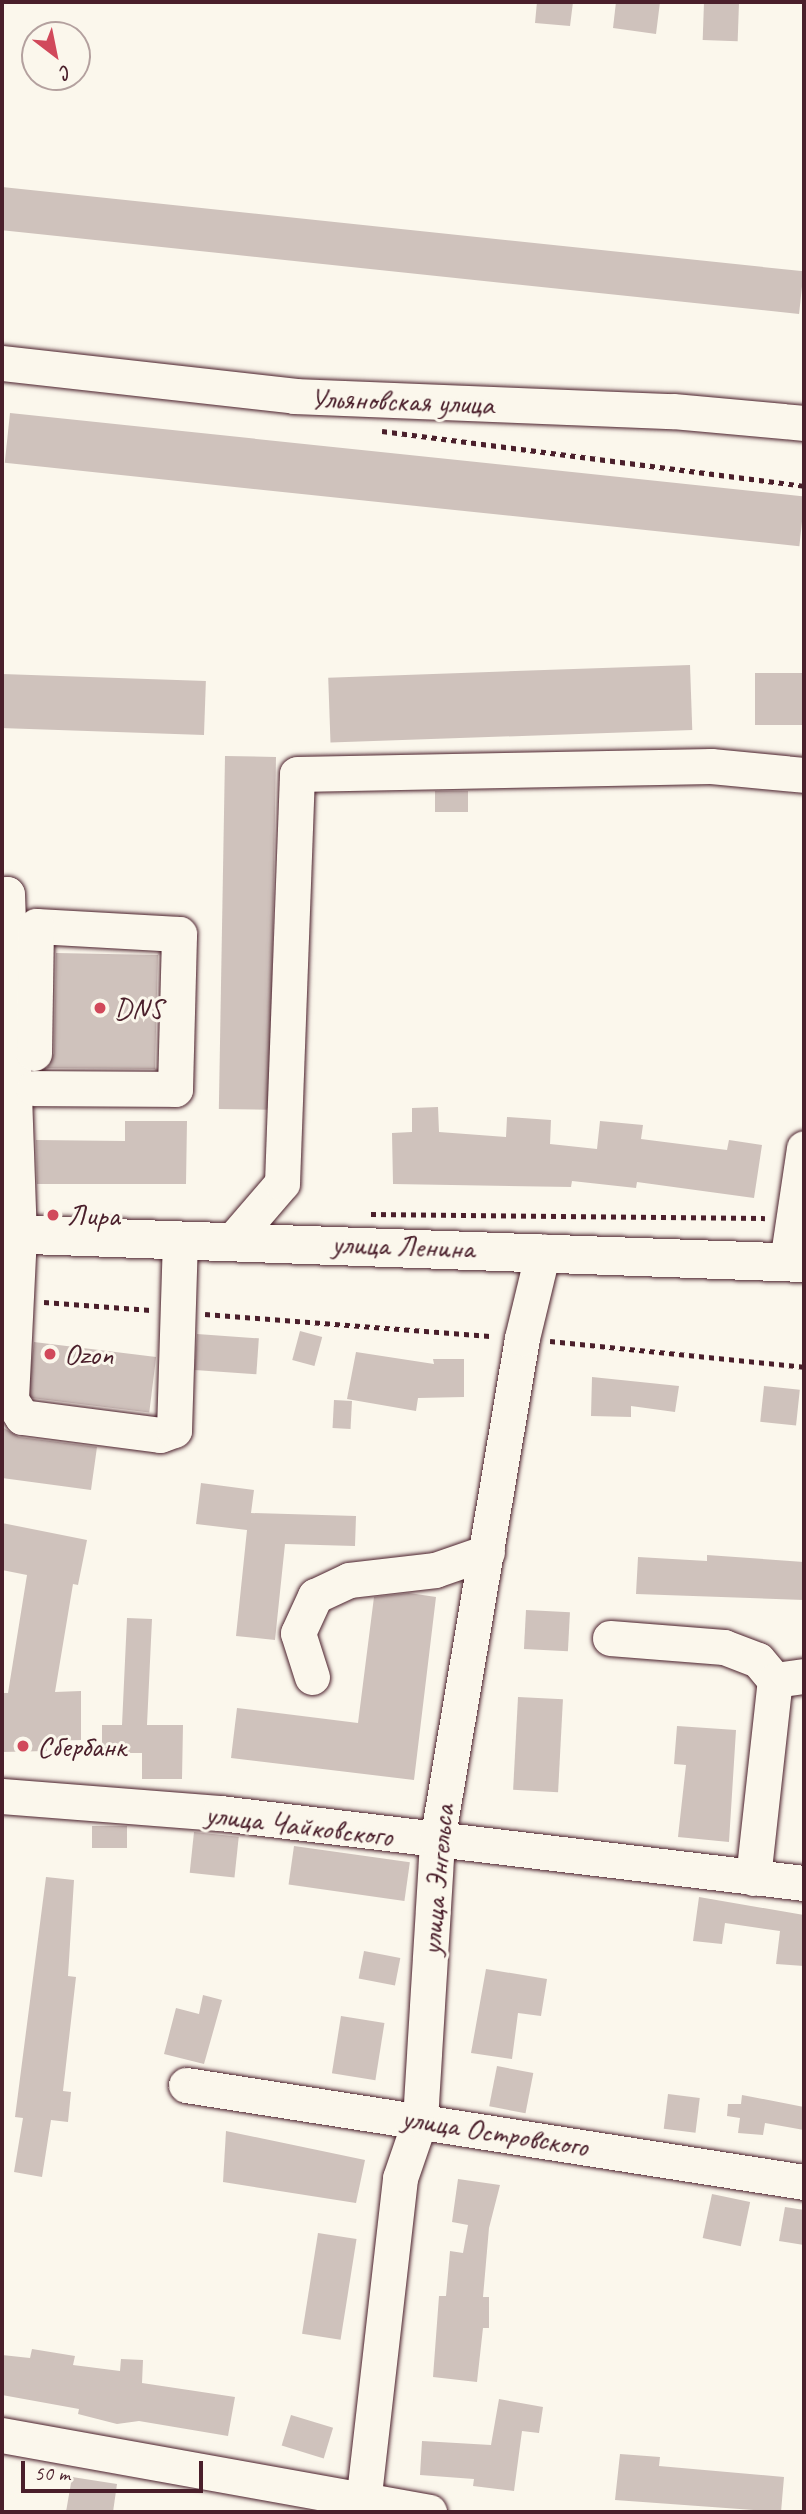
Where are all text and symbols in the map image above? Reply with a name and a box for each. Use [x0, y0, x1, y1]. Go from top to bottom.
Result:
north arrow [21, 21, 91, 91]
text: С [56, 59, 76, 85]
street label: Ульяновская улица [309, 380, 495, 422]
place label: DNS [114, 990, 163, 1026]
marker: DNS [92, 1000, 108, 1016]
place label: Лира [67, 1197, 120, 1233]
marker: Лира [45, 1207, 61, 1223]
street label: улица Ленина [331, 1226, 475, 1266]
place label: Ozon [64, 1336, 113, 1372]
marker: Ozon [42, 1346, 58, 1362]
place label: Сбербанк [37, 1728, 126, 1764]
marker: Сбербанк [15, 1738, 31, 1754]
street label: улица Чайковского [203, 1796, 395, 1854]
street label: улица Энгельса [412, 1803, 462, 1957]
street label: улица Островского [398, 2099, 592, 2165]
scale bar [24, 2448, 206, 2492]
text: 50 m [34, 2460, 70, 2486]

